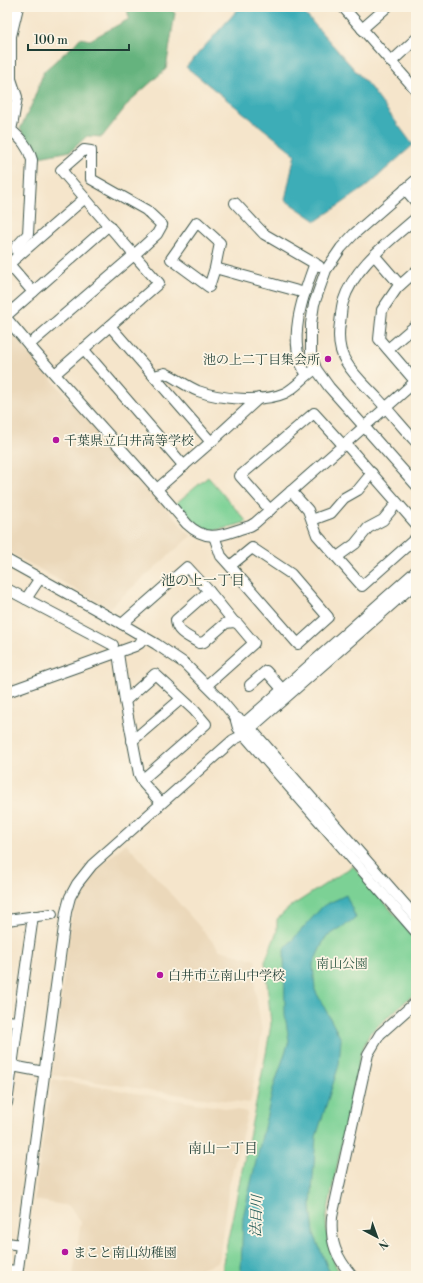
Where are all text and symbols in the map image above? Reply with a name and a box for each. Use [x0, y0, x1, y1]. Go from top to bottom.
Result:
scale bar [28, 26, 129, 52]
text: 100 m [34, 33, 68, 48]
place label: 池の上二丁目集会所 [203, 352, 320, 368]
marker: 池の上二丁目集会所 [323, 354, 333, 364]
place label: 千葉県立白井高等学校 [64, 433, 194, 449]
marker: 千葉県立白井高等学校 [51, 435, 61, 445]
district label: 池の上一丁目 [161, 572, 245, 590]
park label: 南山公園 [316, 956, 368, 972]
place label: 白井市立南山中学校 [168, 968, 285, 984]
marker: 白井市立南山中学校 [155, 970, 165, 980]
district label: 南山一丁目 [188, 1140, 258, 1158]
water label: 法目川 [247, 1193, 267, 1237]
north arrow [357, 1217, 397, 1257]
text: N [375, 1236, 391, 1252]
place label: まこと南山幼稚園 [73, 1245, 177, 1261]
marker: まこと南山幼稚園 [60, 1247, 70, 1257]

